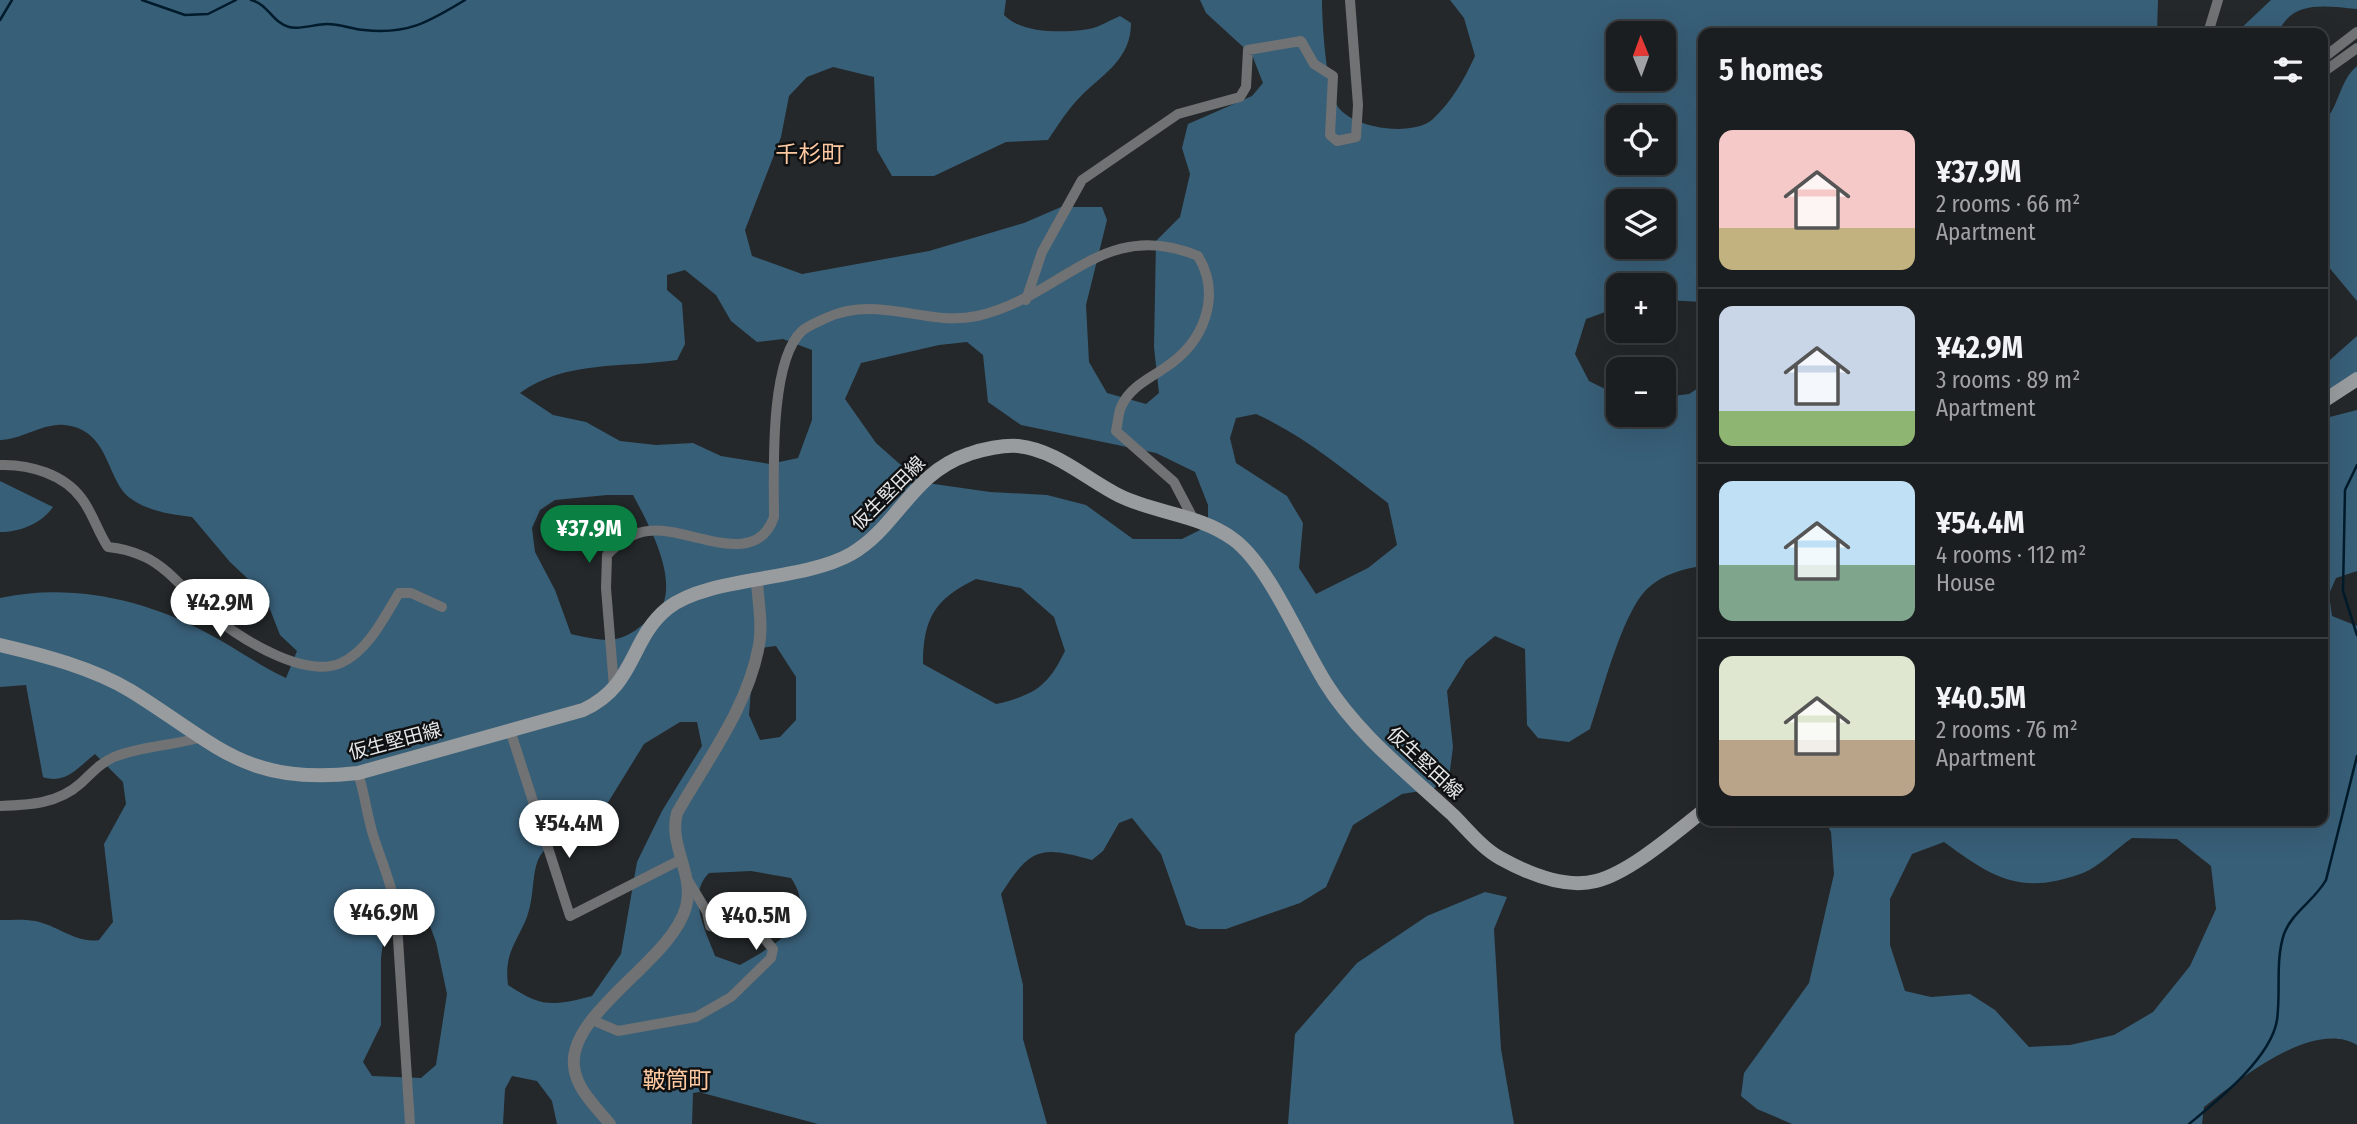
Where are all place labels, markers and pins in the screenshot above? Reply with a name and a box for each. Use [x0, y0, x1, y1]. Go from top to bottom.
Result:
pin: ¥37.9M [532, 505, 646, 565]
pin: ¥42.9M [163, 580, 277, 639]
pin: ¥54.4M [512, 800, 626, 860]
pin: ¥46.9M [327, 890, 441, 949]
pin: ¥40.5M [699, 892, 813, 952]

